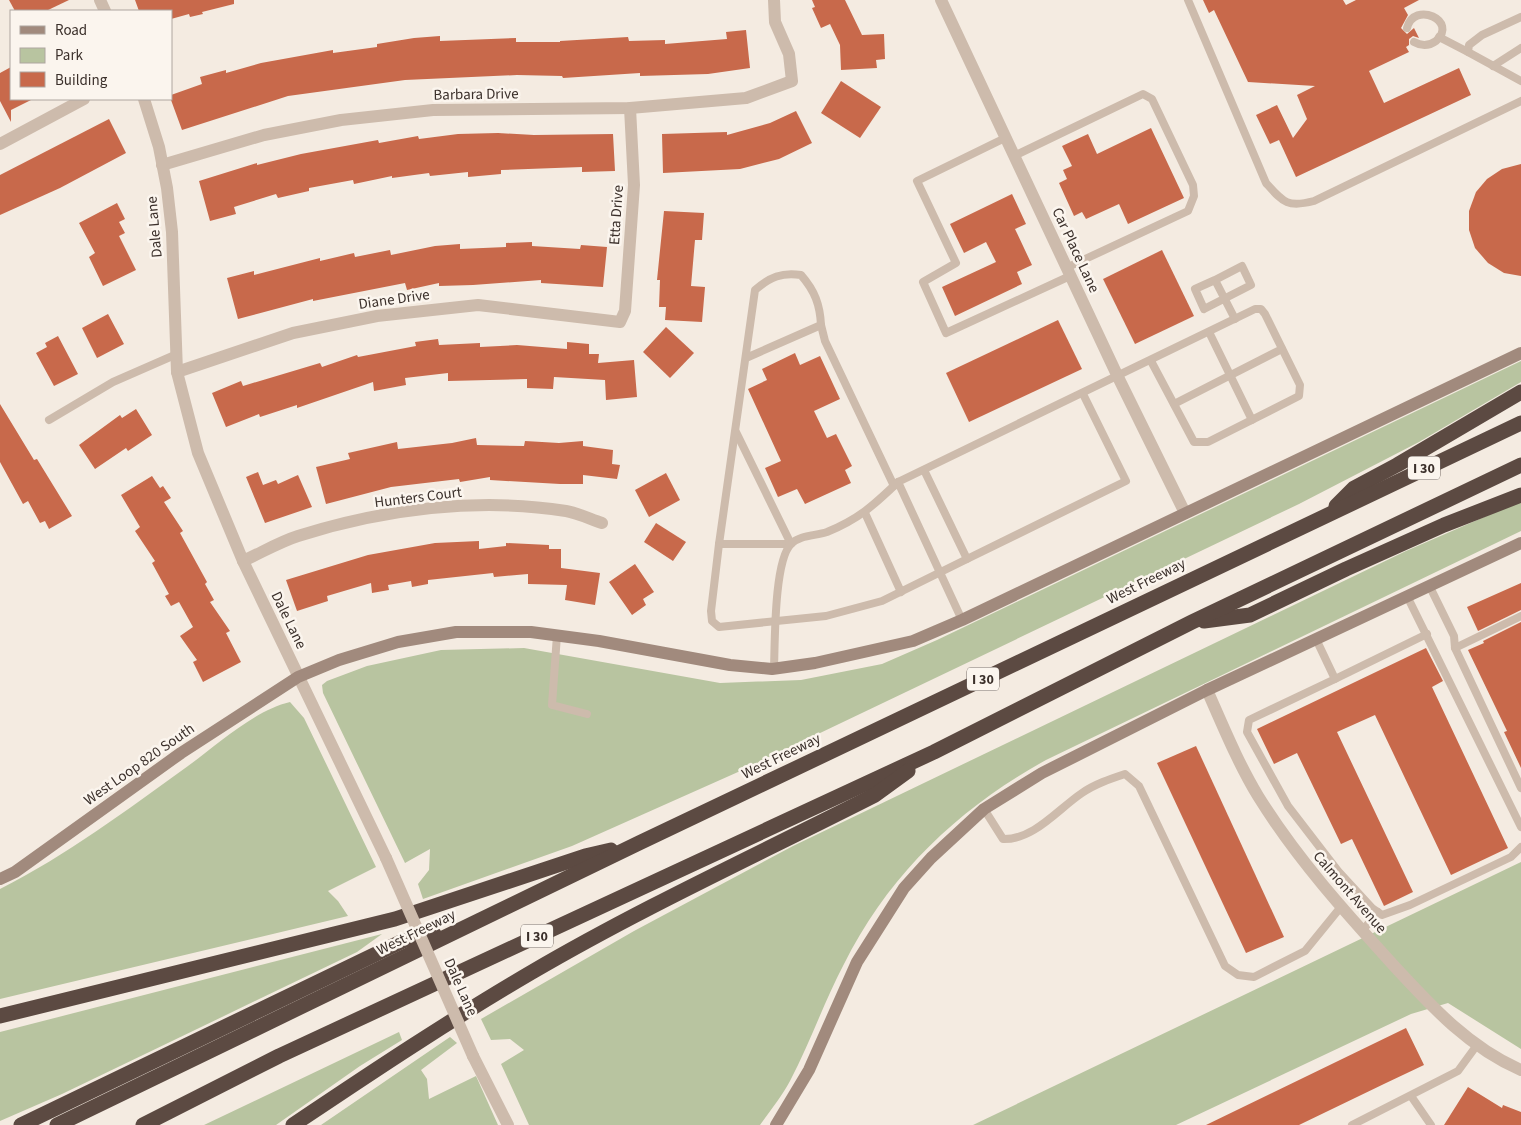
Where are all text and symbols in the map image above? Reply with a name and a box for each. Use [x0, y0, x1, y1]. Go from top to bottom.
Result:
legend [10, 10, 172, 100]
text: Road [55, 20, 87, 41]
text: Park [55, 45, 84, 66]
text: Building [55, 70, 108, 91]
street label: Barbara Drive [433, 83, 519, 106]
street label: Etta Drive [604, 184, 629, 246]
street label: Dale Lane [141, 195, 168, 259]
street label: Car Place Lane [1047, 204, 1104, 296]
street label: Diane Drive [357, 284, 431, 315]
road number: I 30 [1408, 456, 1440, 479]
street label: Hunters Court [373, 482, 463, 513]
street label: West Freeway [1103, 553, 1189, 610]
street label: Dale Lane [266, 588, 311, 652]
road number: I 30 [967, 668, 999, 691]
street label: West Loop 820 South [80, 718, 199, 811]
street label: West Freeway [738, 728, 824, 785]
street label: Calmont Avenue [1308, 847, 1391, 938]
street label: West Freeway [373, 904, 459, 961]
road number: I 30 [521, 924, 553, 948]
street label: Dale Lane [438, 955, 483, 1020]

